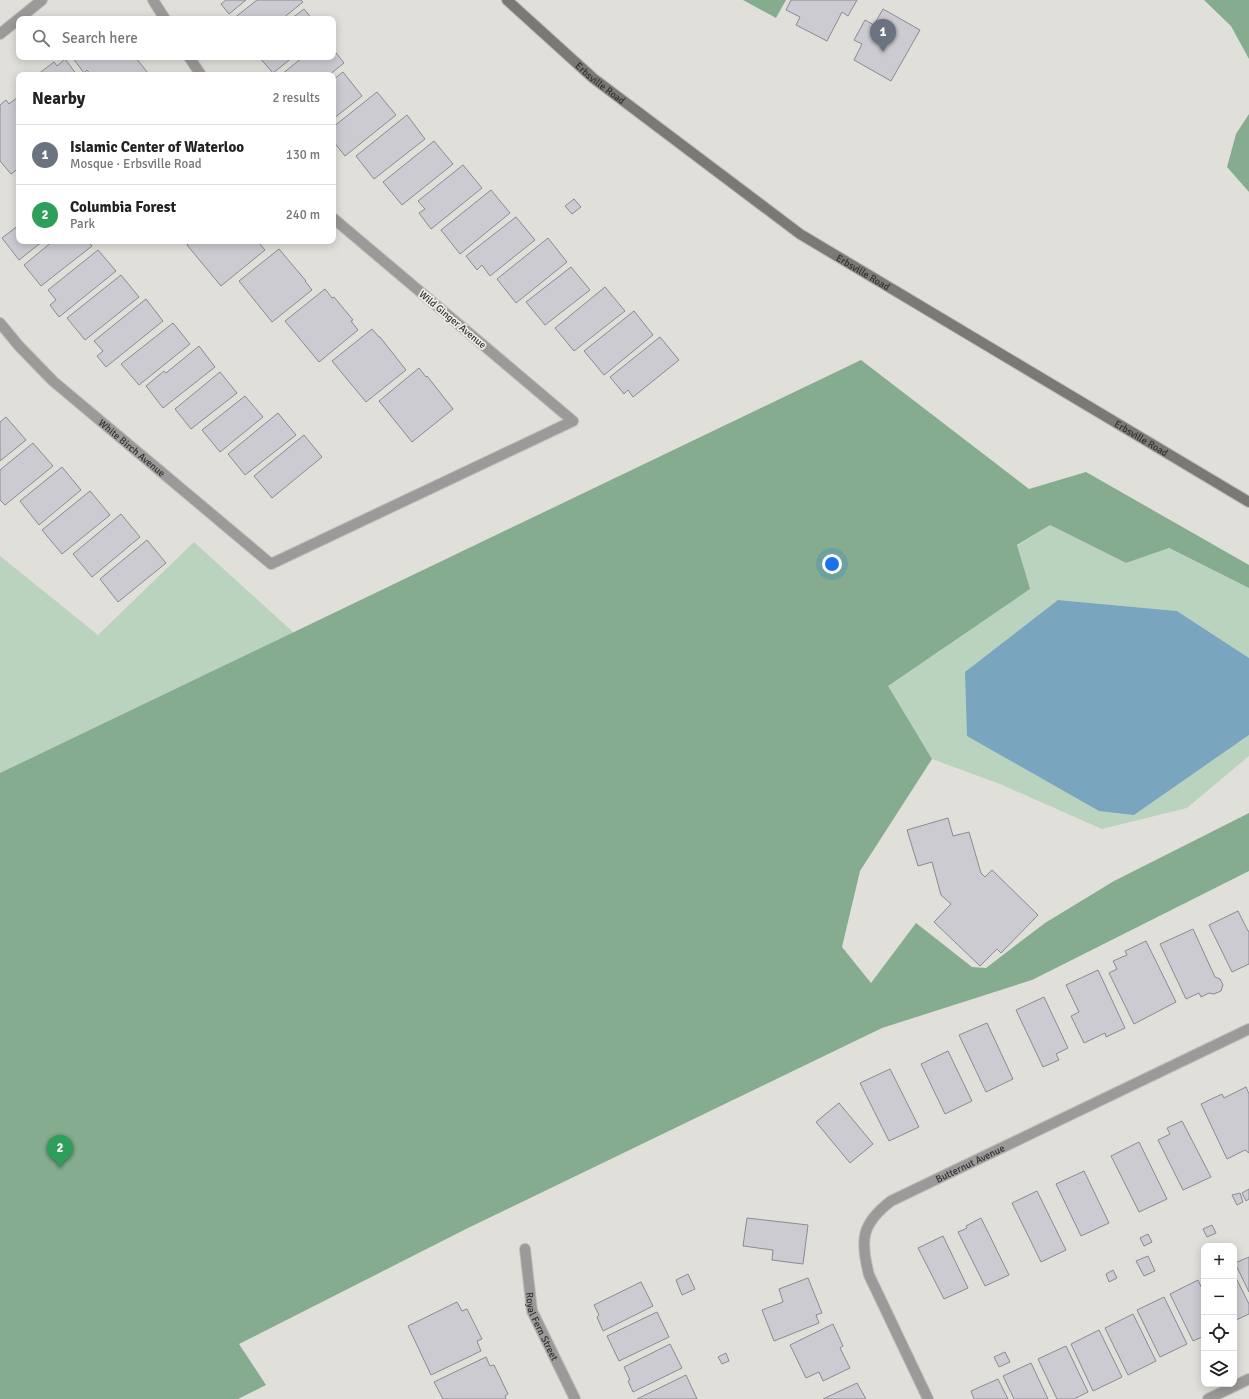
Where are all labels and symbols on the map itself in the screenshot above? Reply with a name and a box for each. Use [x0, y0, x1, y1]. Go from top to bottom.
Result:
pin: 1 [870, 19, 896, 52]
street label: Erbsville Road [572, 60, 627, 107]
street label: Erbsville Road [834, 252, 892, 293]
street label: Wild Ginger Avenue [416, 288, 488, 351]
street label: White Birch Avenue [96, 417, 167, 480]
street label: Erbsville Road [1112, 418, 1170, 459]
your location [822, 554, 842, 574]
pin: 2 [47, 1135, 73, 1168]
street label: Butternut Avenue [934, 1142, 1007, 1186]
street label: Royal Fern Street [523, 1292, 560, 1363]

